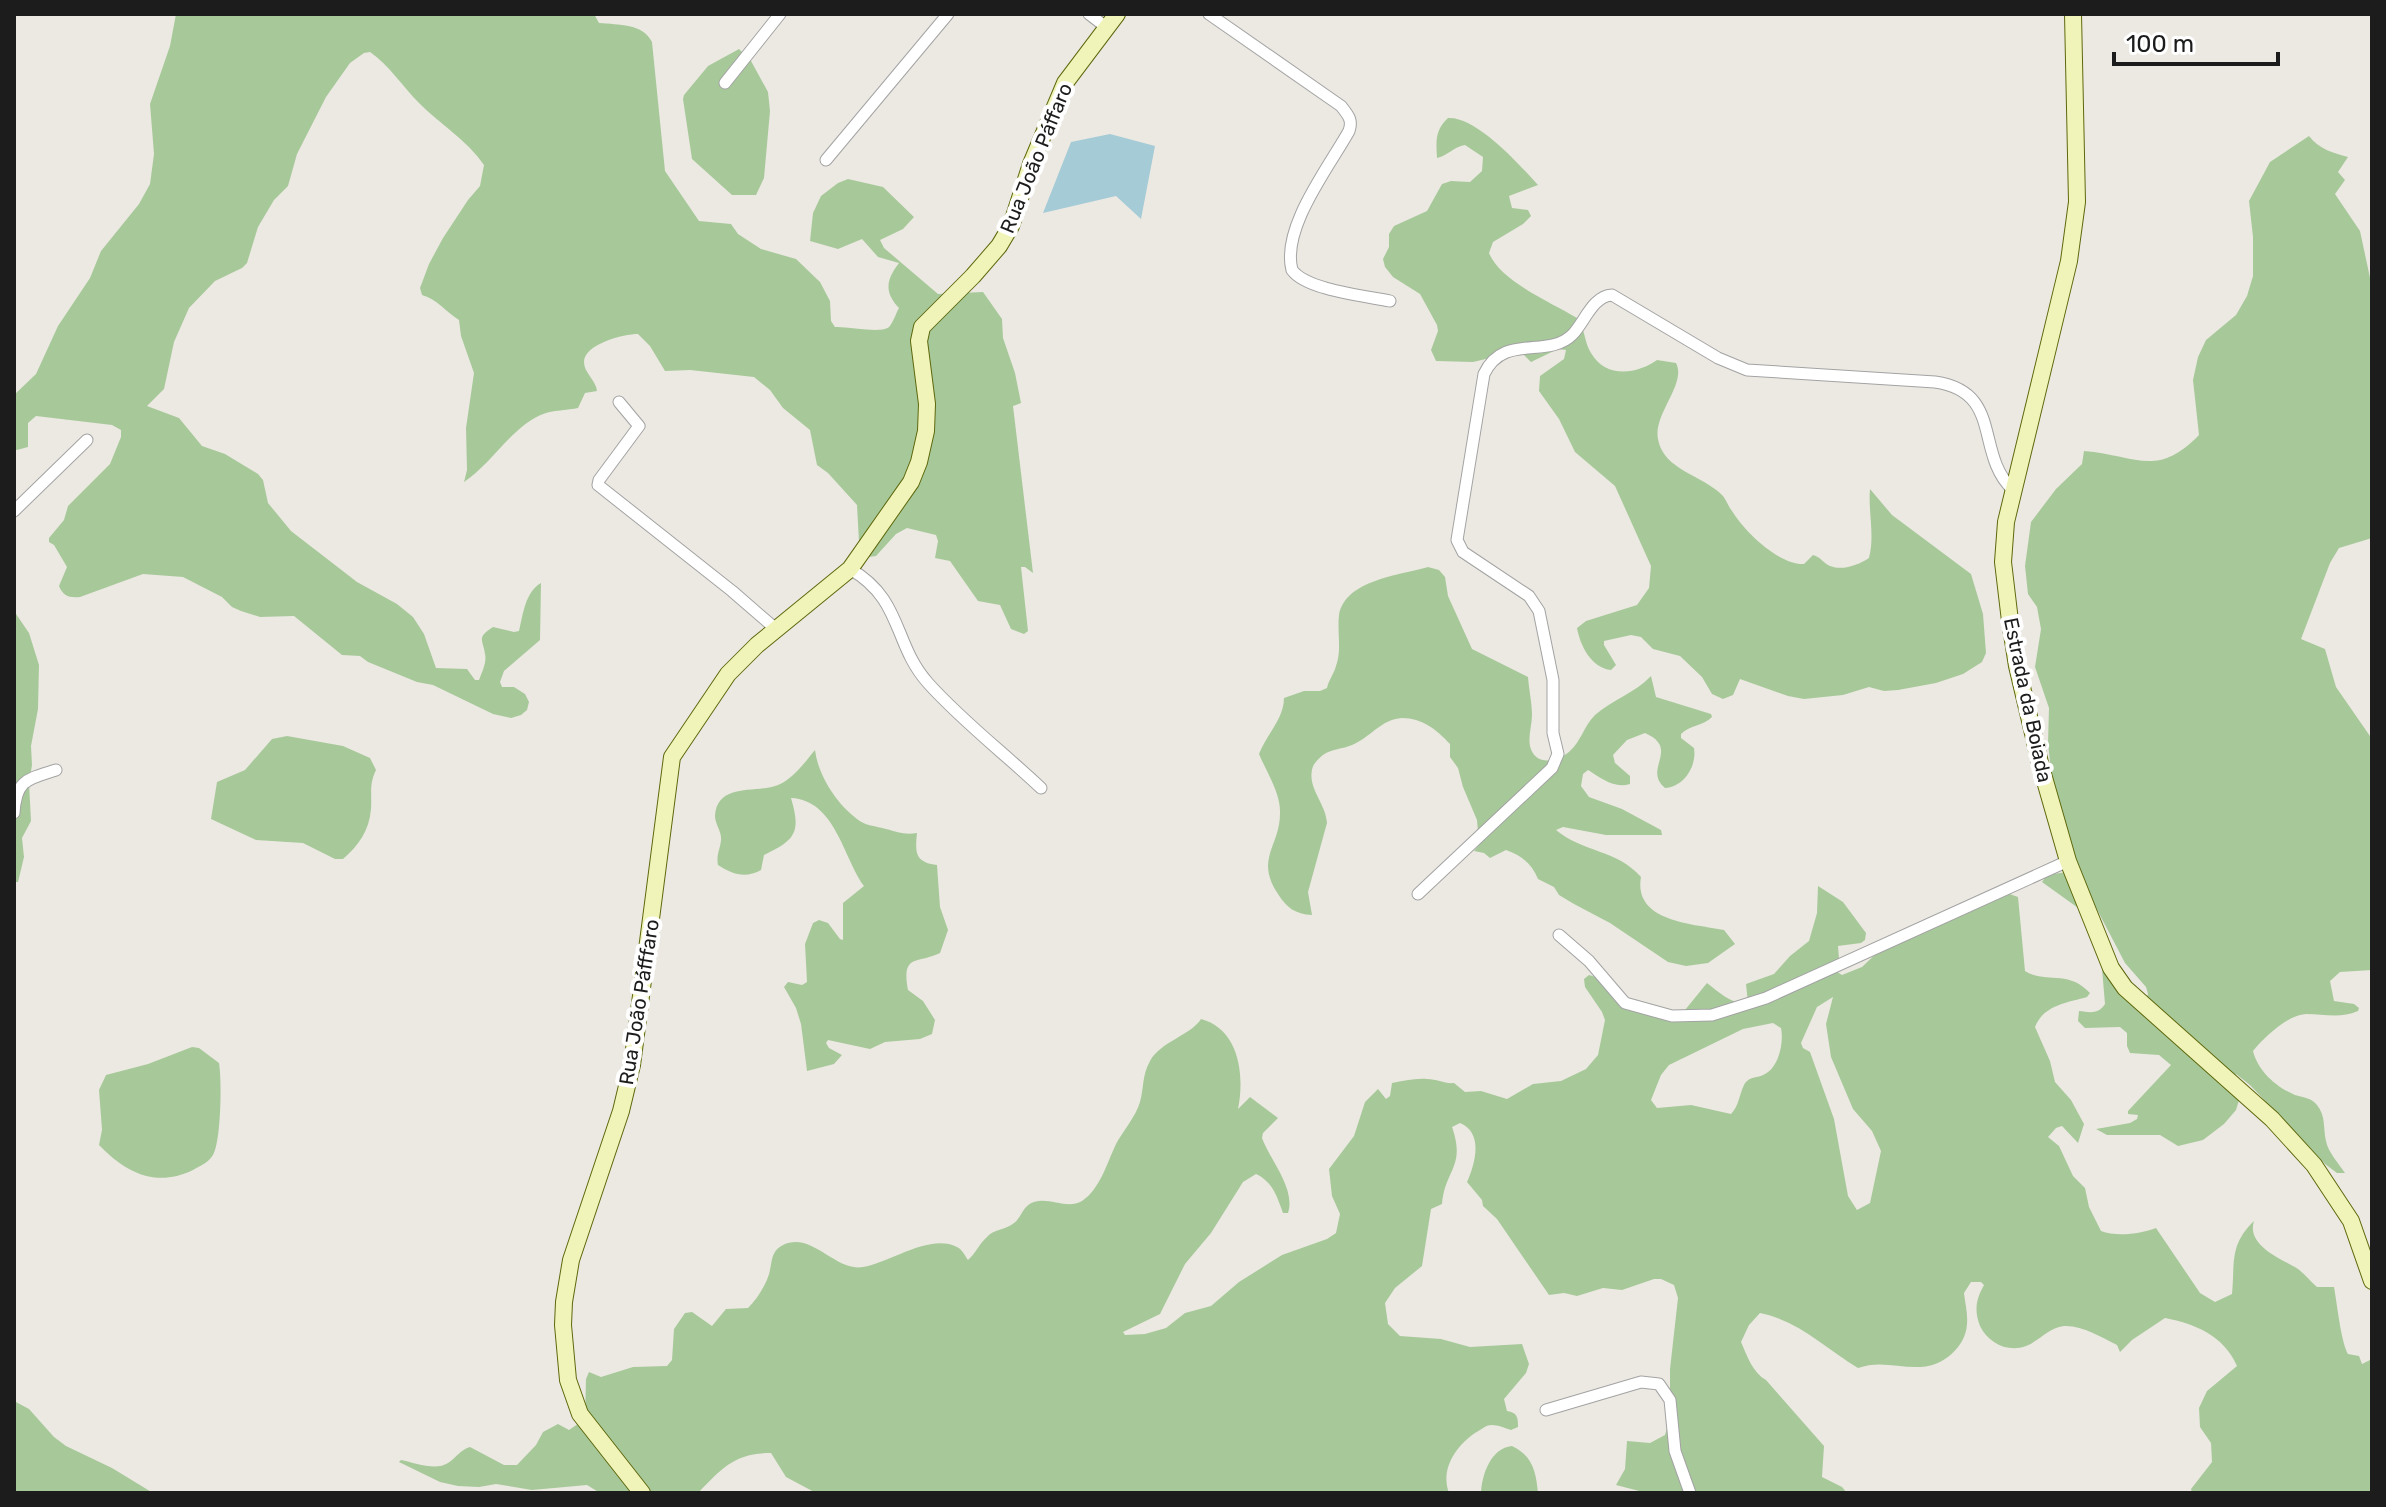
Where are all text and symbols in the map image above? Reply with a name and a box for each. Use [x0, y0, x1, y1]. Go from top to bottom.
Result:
scale bar [2114, 16, 2278, 66]
text: 100 m [2126, 30, 2194, 58]
street label: Rua João Páffaro [995, 79, 1077, 237]
street label: Estrada da Boiada [1999, 615, 2057, 785]
street label: Rua João Páfffaro [614, 917, 664, 1087]

